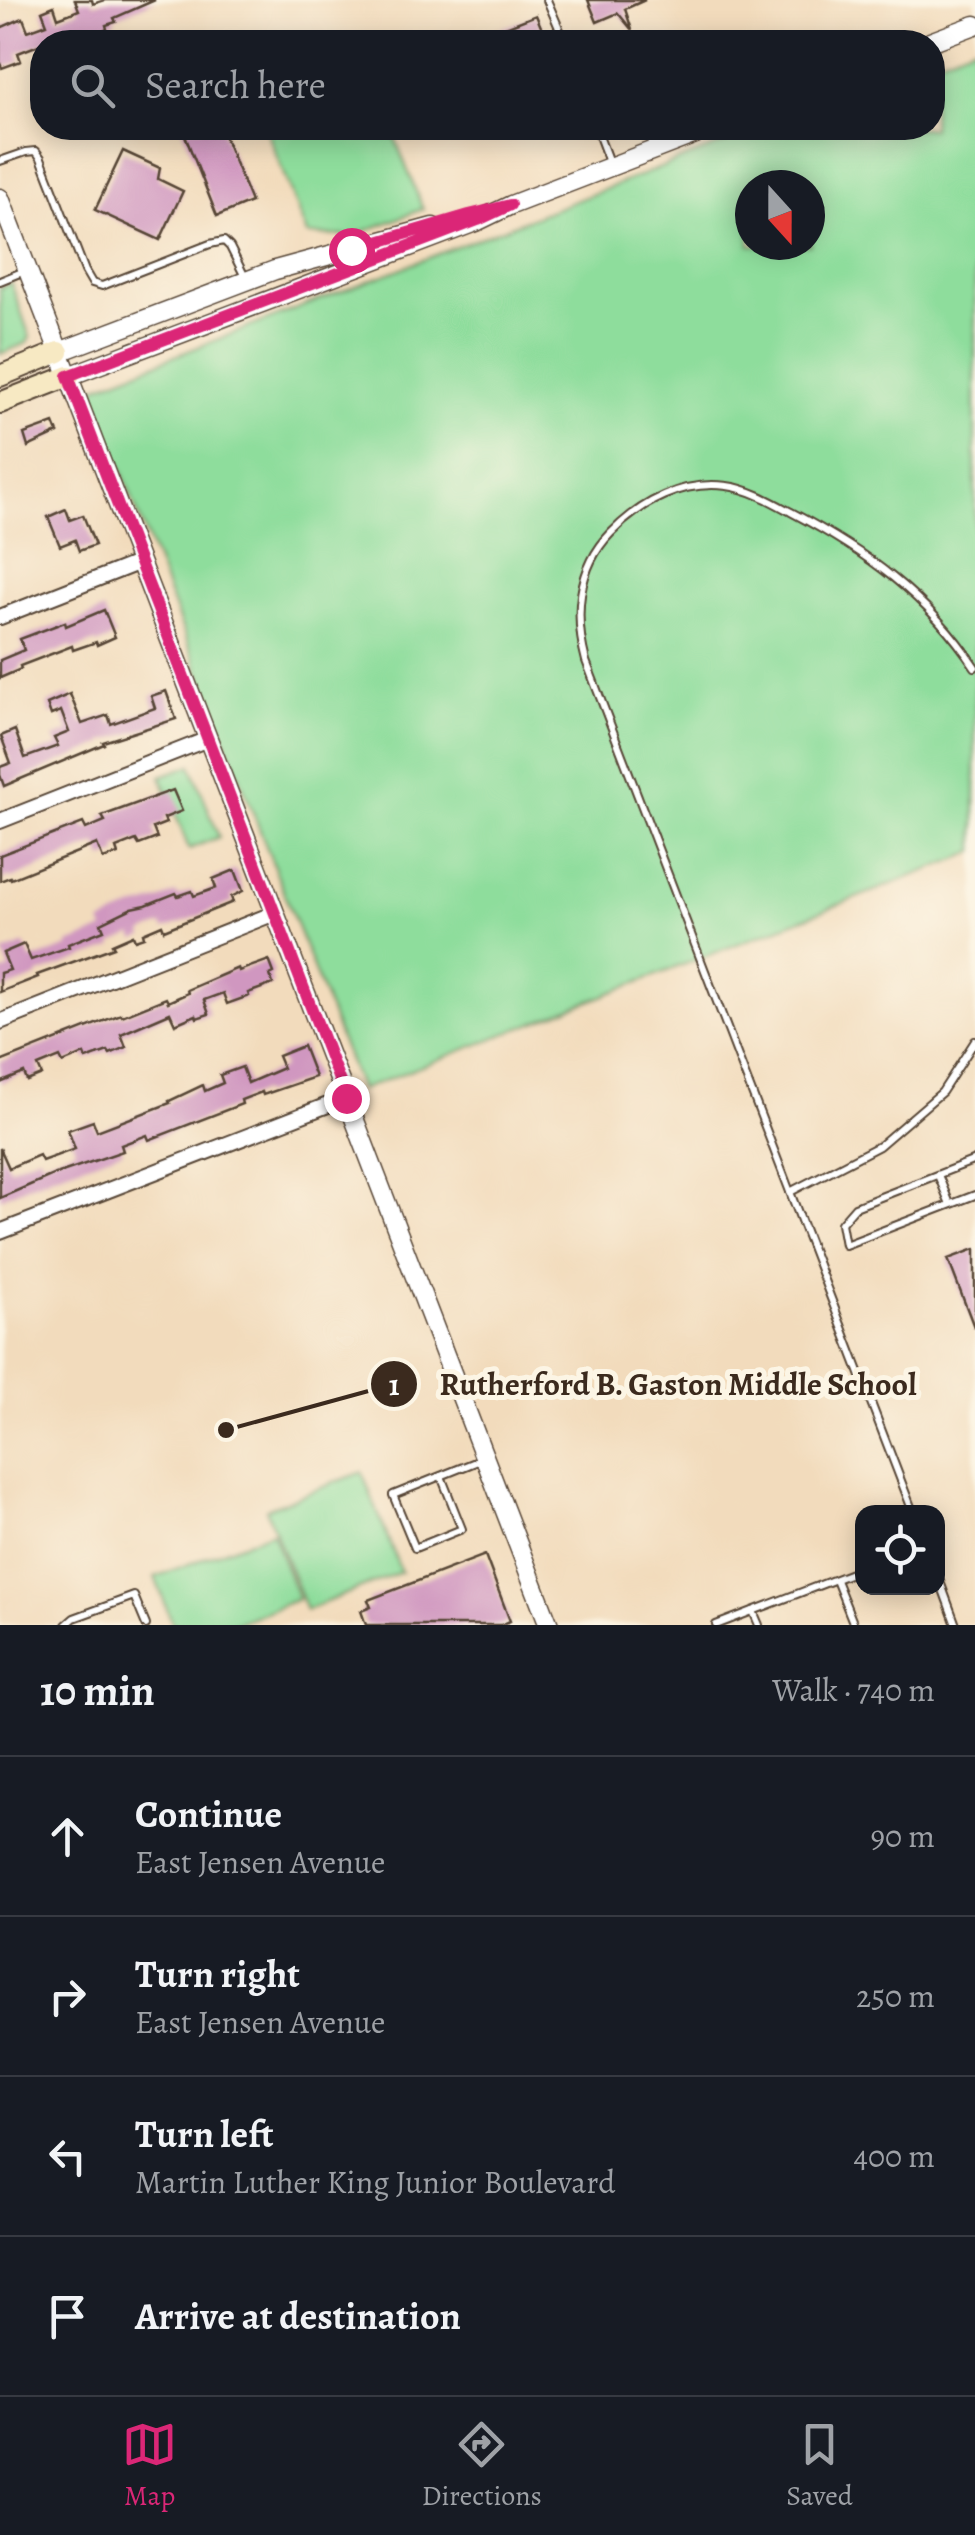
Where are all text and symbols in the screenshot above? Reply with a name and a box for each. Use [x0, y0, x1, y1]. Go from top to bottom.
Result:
search box [30, 30, 945, 140]
icon: search [65, 58, 120, 113]
text: Search here [145, 59, 326, 111]
north arrow [735, 170, 825, 260]
route start [329, 228, 375, 274]
route end [324, 1076, 370, 1122]
callout: Rutherford B. Gaston Middle School [369, 1353, 937, 1415]
text: Rutherford B. Gaston Middle School [439, 1362, 917, 1406]
text: 1 [389, 1365, 400, 1405]
map controls [855, 1505, 945, 1595]
button: locate [855, 1505, 945, 1595]
text: 10 min [40, 1662, 155, 1719]
text: Walk · 740 m [772, 1668, 935, 1712]
text: Continue [135, 1788, 282, 1840]
icon: ahead [40, 1809, 95, 1864]
text: 90 m [870, 1814, 935, 1858]
text: East Jensen Avenue [135, 1840, 385, 1884]
text: Turn right [135, 1948, 300, 2000]
icon: right [40, 1969, 95, 2024]
text: 250 m [856, 1974, 935, 2018]
text: East Jensen Avenue [135, 2000, 385, 2044]
text: Turn left [135, 2108, 274, 2160]
icon: left [40, 2129, 95, 2184]
text: 400 m [853, 2134, 935, 2178]
text: Martin Luther King Junior Boulevard [135, 2160, 615, 2204]
icon: arrive [40, 2289, 95, 2344]
text: Arrive at destination [135, 2290, 461, 2342]
tab: Map [122, 2417, 177, 2515]
tab: Directions [422, 2417, 542, 2515]
tab: Saved [786, 2417, 853, 2515]

